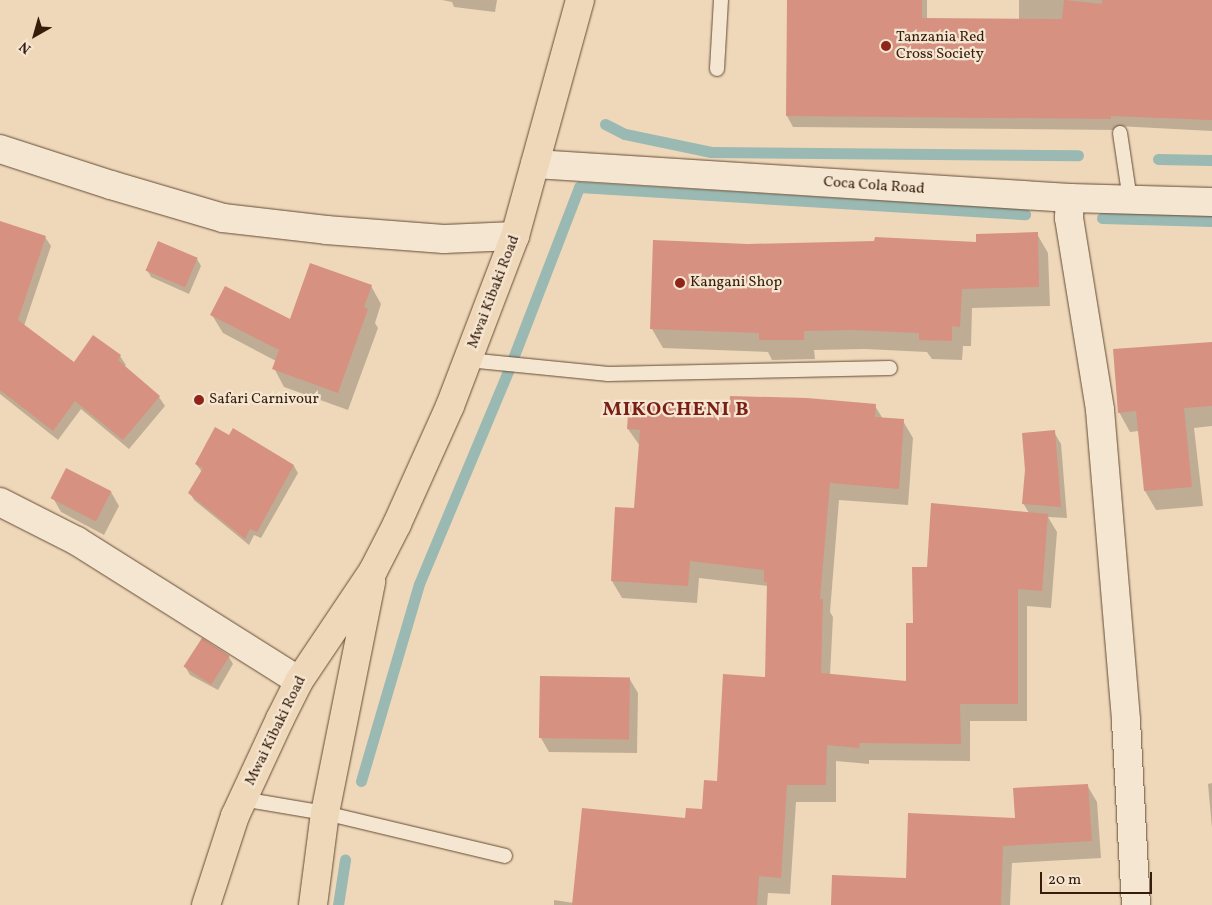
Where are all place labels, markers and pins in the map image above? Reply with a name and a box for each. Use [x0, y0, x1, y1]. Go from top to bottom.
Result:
place label: Tanzania Red Cross Society [896, 28, 985, 63]
marker: Tanzania Red Cross Society [880, 40, 892, 52]
place label: Kangani Shop [690, 274, 782, 292]
marker: Kangani Shop [674, 277, 686, 289]
place label: Safari Carnivour [209, 391, 319, 409]
marker: Safari Carnivour [193, 394, 205, 406]

